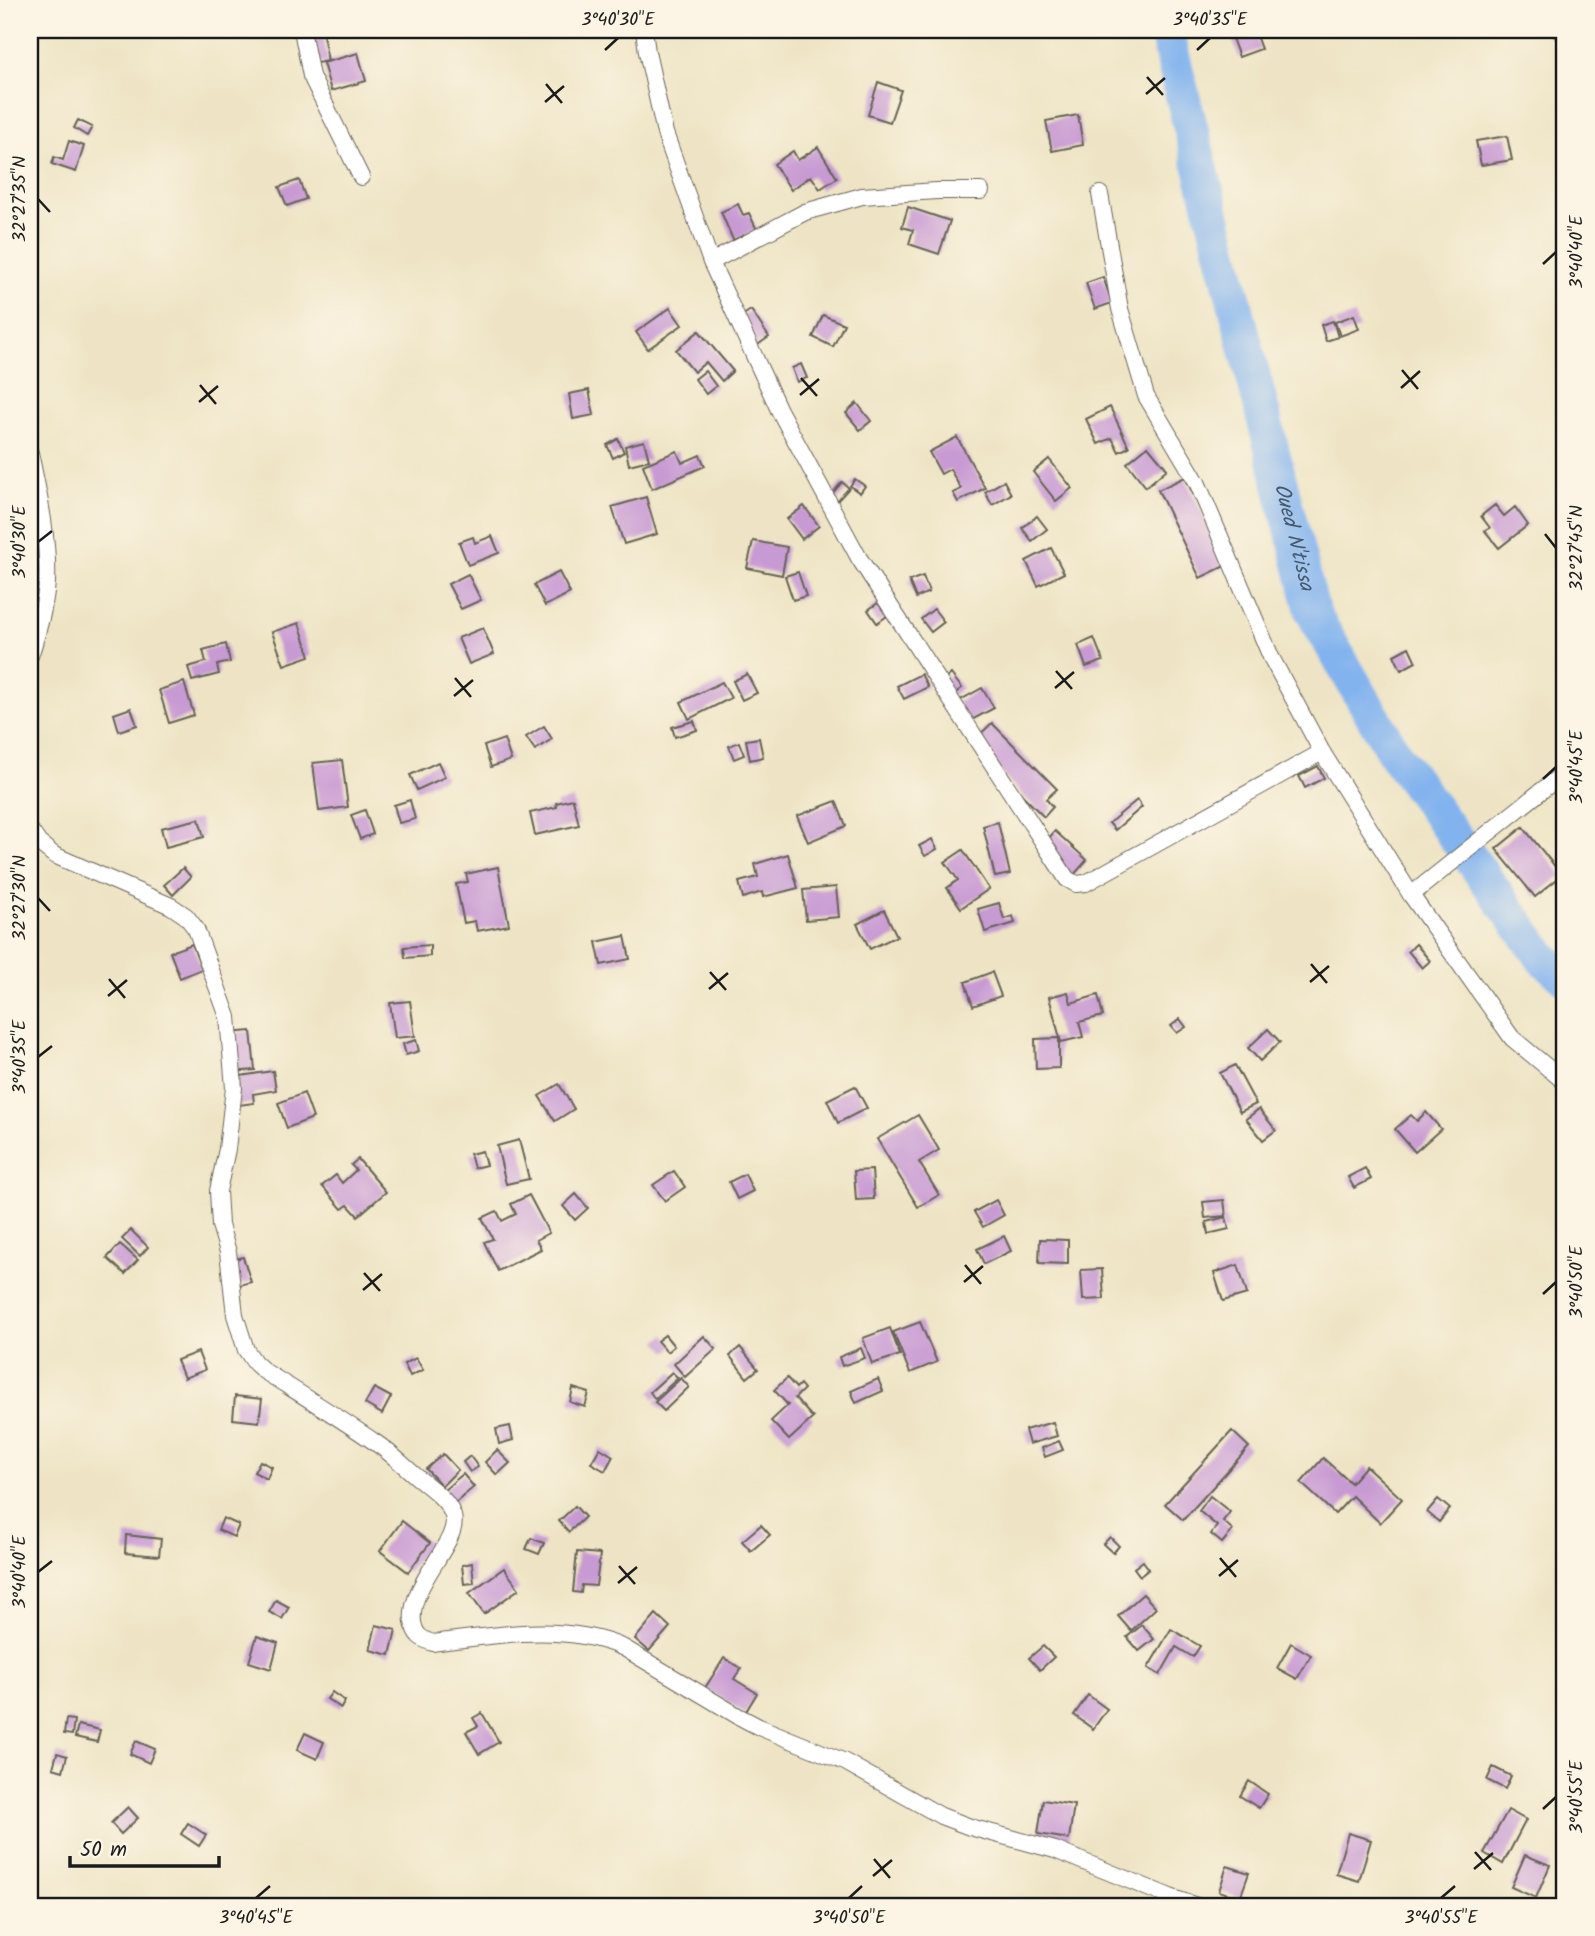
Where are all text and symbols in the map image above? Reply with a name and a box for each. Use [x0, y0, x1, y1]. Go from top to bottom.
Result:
text: 3°40'30"E [581, 6, 655, 35]
text: 3°40'35"E [1173, 6, 1248, 35]
text: 32°27'35"N [6, 156, 35, 242]
text: 3°40'40"E [1563, 215, 1592, 289]
water label: Oued N'tissa [1264, 480, 1324, 595]
text: 3°40'30"E [6, 505, 35, 579]
text: 32°27'45"N [1563, 505, 1592, 591]
text: 3°40'45"E [1563, 730, 1592, 804]
text: 32°27'30"N [6, 855, 35, 941]
text: 3°40'35"E [6, 1019, 35, 1094]
text: 3°40'50"E [1563, 1245, 1592, 1319]
text: 3°40'40"E [6, 1535, 35, 1609]
text: 3°40'55"E [1563, 1760, 1592, 1834]
scale bar [70, 1824, 219, 1868]
text: 50 m [80, 1834, 127, 1867]
text: 3°40'45"E [219, 1904, 293, 1933]
text: 3°40'50"E [812, 1904, 886, 1933]
text: 3°40'55"E [1404, 1904, 1478, 1933]

